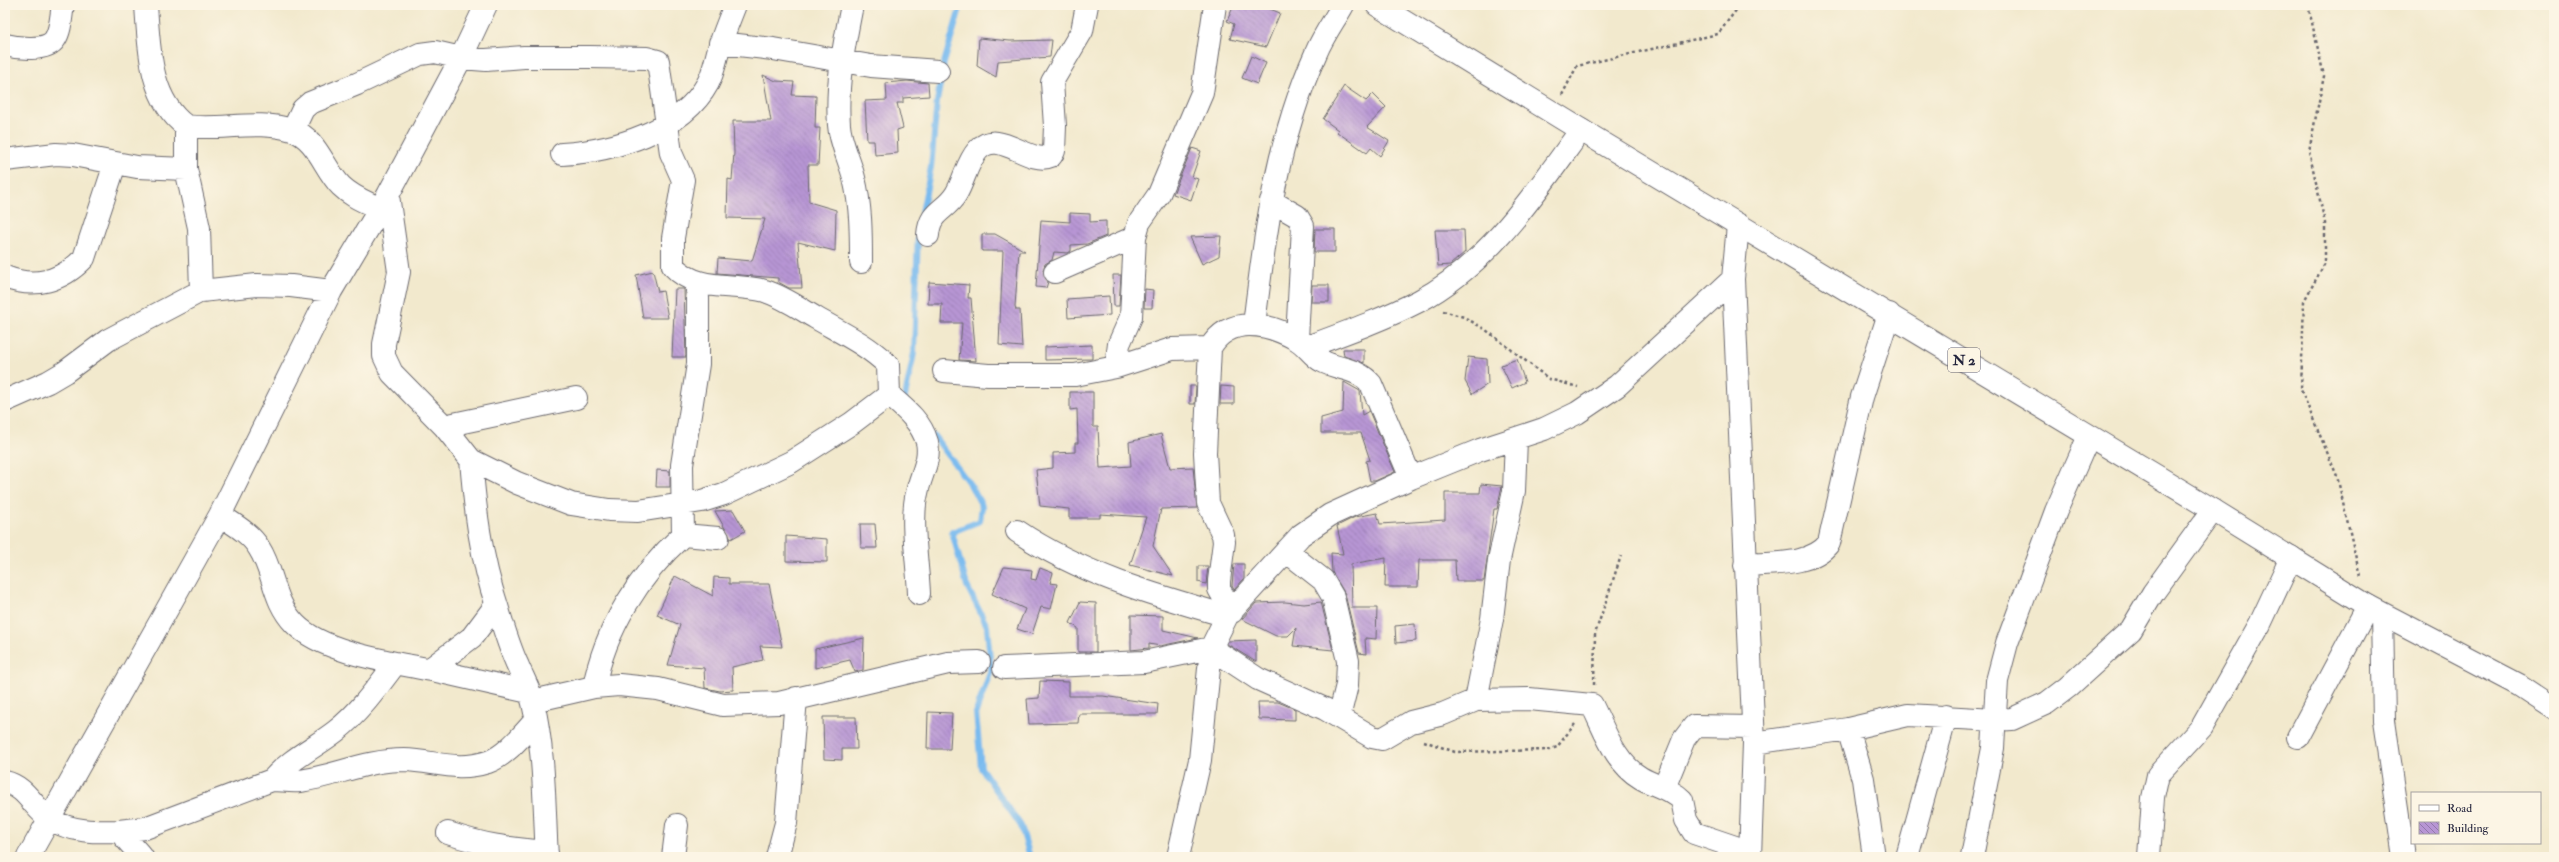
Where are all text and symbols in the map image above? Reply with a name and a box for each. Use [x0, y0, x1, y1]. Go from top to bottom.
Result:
road number: N 2 [1948, 348, 1980, 372]
legend [2411, 792, 2541, 844]
text: Road [2447, 801, 2472, 816]
text: Building [2447, 821, 2490, 836]

